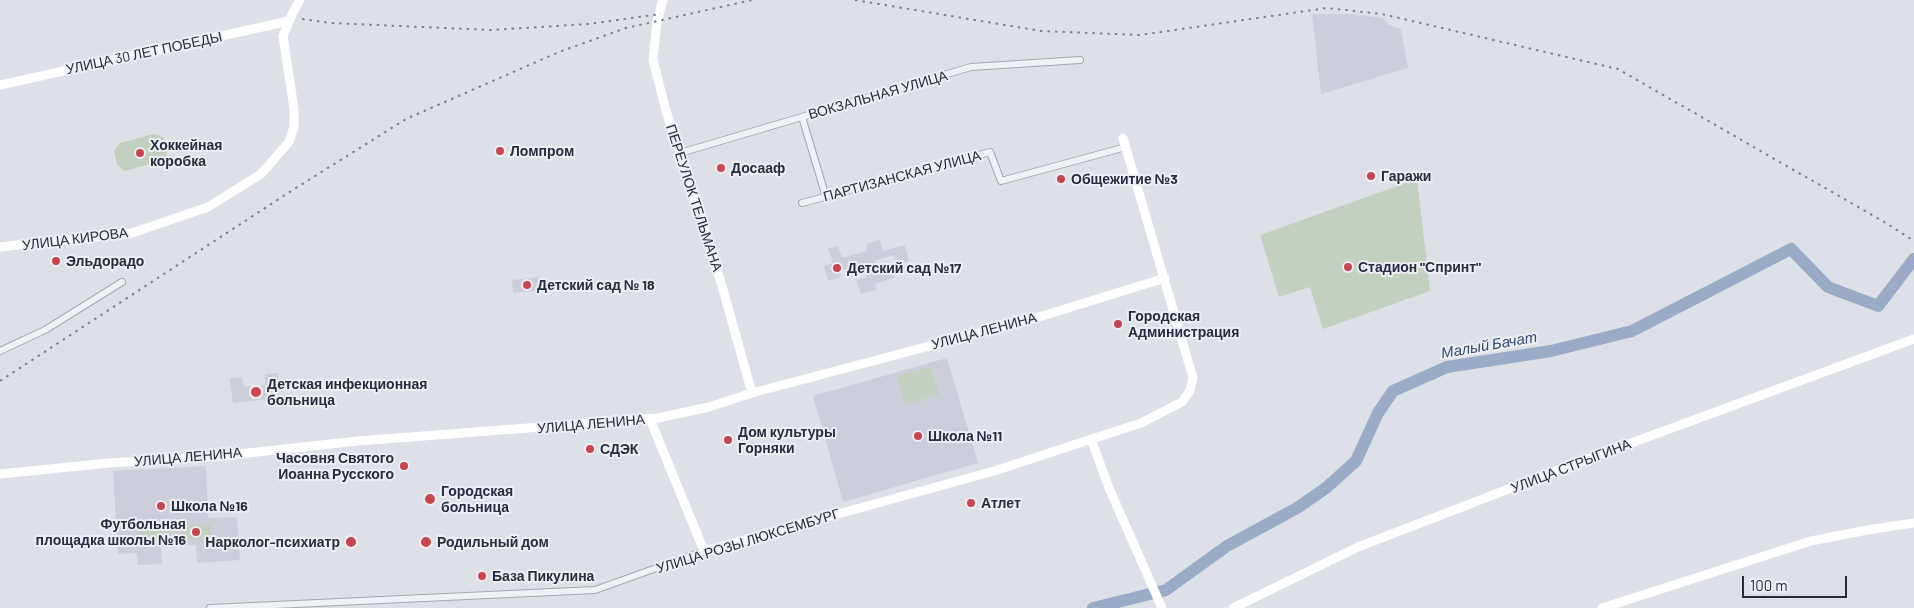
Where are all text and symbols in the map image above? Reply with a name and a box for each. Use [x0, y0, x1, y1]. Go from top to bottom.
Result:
street label: УЛИЦА 30 ЛЕТ ПОБЕДЫ [64, 28, 224, 78]
street label: ВОКЗАЛЬНАЯ УЛИЦА [806, 67, 950, 123]
street label: ПЕРЕУЛОК ТЕЛЬМАНА [662, 122, 726, 274]
place label: Хоккейная коробка [150, 137, 223, 170]
place label: Ломпром [510, 143, 574, 159]
marker: Ломпром [494, 145, 506, 157]
marker: Хоккейная коробка [134, 147, 146, 159]
street label: ПАРТИЗАНСКАЯ УЛИЦА [821, 147, 983, 205]
place label: Досааф [731, 160, 785, 176]
marker: Досааф [715, 162, 727, 174]
place label: Гаражи [1381, 168, 1431, 184]
marker: Гаражи [1365, 170, 1377, 182]
place label: Общежитие №3 [1071, 171, 1178, 187]
marker: Общежитие №3 [1055, 173, 1067, 185]
street label: УЛИЦА КИРОВА [21, 224, 129, 254]
place label: Эльдорадо [66, 253, 144, 269]
marker: Эльдорадо [50, 255, 62, 267]
place label: Стадион "Спринт" [1358, 259, 1481, 275]
place label: Детский сад №17 [847, 260, 961, 276]
marker: Стадион "Спринт" [1342, 261, 1354, 273]
marker: Детский сад №17 [831, 262, 843, 274]
place label: Детский сад № 18 [537, 277, 655, 293]
marker: Детский сад № 18 [521, 279, 533, 291]
place label: Городская Администрация [1128, 308, 1239, 341]
street label: УЛИЦА ЛЕНИНА [930, 309, 1038, 353]
marker: Городская Администрация [1112, 318, 1124, 330]
water label: Малый Бачат [1440, 328, 1538, 362]
place label: Детская инфекционная больница [267, 376, 428, 408]
marker: Детская инфекционная больница [249, 385, 263, 399]
street label: УЛИЦА ЛЕНИНА [536, 411, 646, 437]
place label: Дом культуры Горняки [738, 424, 836, 457]
place label: Школа №11 [928, 428, 1002, 444]
marker: Школа №11 [912, 430, 924, 442]
marker: Дом культуры Горняки [722, 434, 734, 446]
street label: УЛИЦА СТРЫГИНА [1509, 435, 1633, 497]
place label: СДЭК [600, 441, 638, 457]
marker: СДЭК [584, 443, 596, 455]
street label: УЛИЦА ЛЕНИНА [133, 444, 243, 470]
place label: Часовня Святого Иоанна Русского [276, 450, 394, 482]
marker: Часовня Святого Иоанна Русского [398, 460, 410, 472]
place label: Городская больница [441, 483, 513, 516]
marker: Городская больница [423, 492, 437, 506]
place label: Атлет [981, 495, 1021, 511]
marker: Атлет [965, 497, 977, 509]
place label: Школа №16 [171, 498, 248, 514]
marker: Школа №16 [155, 500, 167, 512]
street label: УЛИЦА РОЗЫ ЛЮКСЕМБУРГ [654, 505, 842, 577]
place label: Футбольная площадка школы №16 [36, 516, 186, 548]
marker: Футбольная площадка школы №16 [190, 526, 202, 538]
place label: Нарколог-психиатр [205, 534, 340, 550]
place label: Родильный дом [437, 534, 549, 550]
marker: Нарколог-психиатр [344, 535, 358, 549]
marker: Родильный дом [419, 535, 433, 549]
scale bar [1744, 566, 1849, 598]
place label: База Пикулина [492, 568, 594, 584]
marker: База Пикулина [476, 570, 488, 582]
text: 100 m [1750, 576, 1788, 594]

